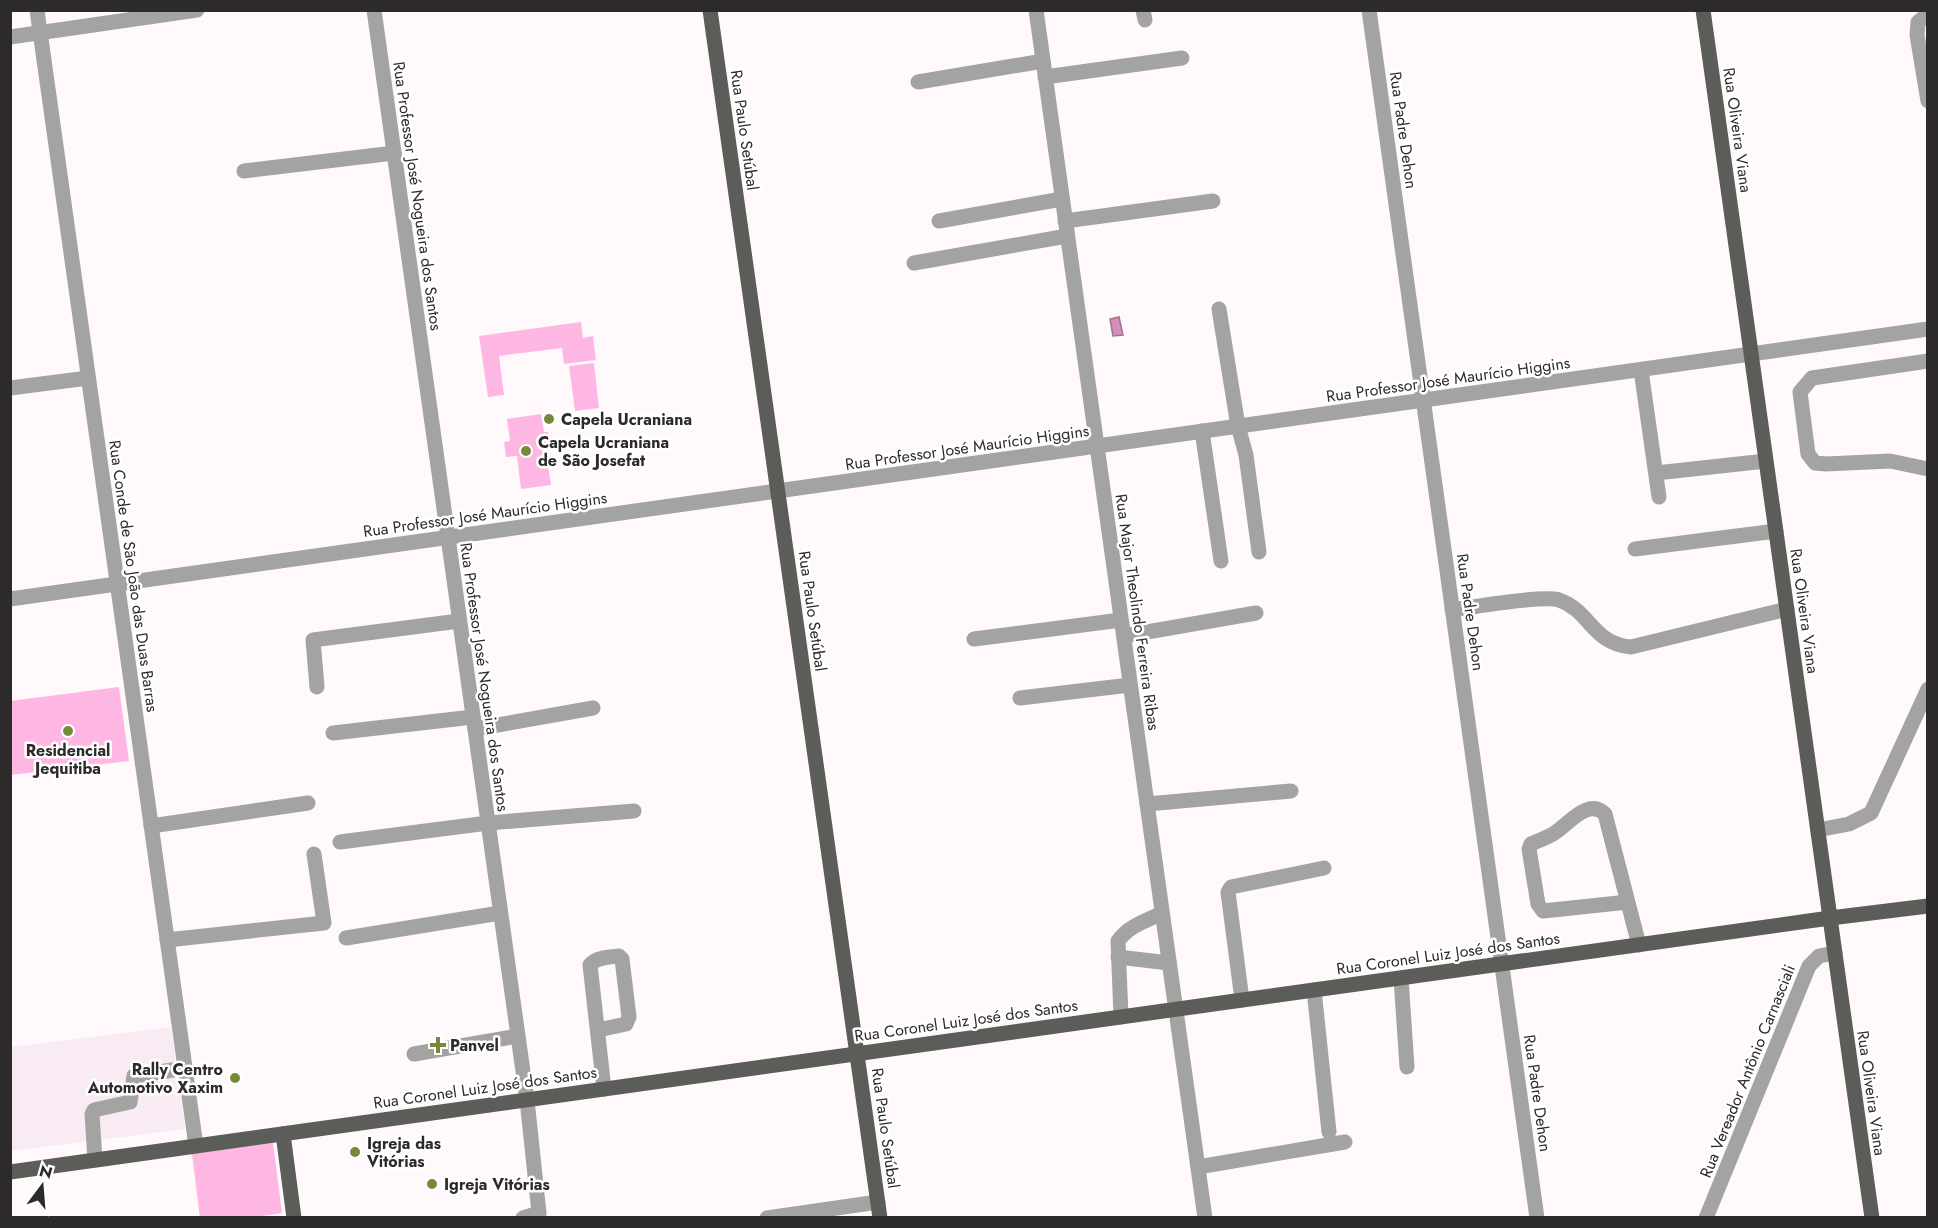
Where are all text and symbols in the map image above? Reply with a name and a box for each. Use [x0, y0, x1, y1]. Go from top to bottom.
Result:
street label: Rua Professor José Nogueira dos Santos [387, 60, 448, 332]
street label: Rua Oliveira Viana [1717, 66, 1758, 194]
street label: Rua Paulo Setúbal [725, 68, 764, 192]
street label: Rua Padre Dehon [1384, 70, 1423, 190]
street label: Rua Professor José Maurício Higgins [1325, 351, 1571, 408]
place label: Capela Ucraniana [561, 408, 692, 431]
marker: Capela Ucraniana [542, 412, 556, 426]
street label: Rua Professor José Maurício Higgins [844, 419, 1090, 476]
place label: Capela Ucraniana de São Josefat [538, 431, 669, 472]
street label: Rua Conde de São João das Duas Barras [103, 439, 164, 713]
marker: Capela Ucraniana de São Josefat [519, 444, 533, 458]
street label: Rua Professor José Maurício Higgins [362, 486, 608, 543]
street label: Rua Major Theolindo Ferreira Ribas [1110, 492, 1165, 732]
street label: Rua Professor José Nogueira dos Santos [454, 541, 515, 813]
street label: Rua Oliveira Viana [1784, 547, 1825, 675]
street label: Rua Paulo Setúbal [793, 549, 832, 673]
street label: Rua Padre Dehon [1451, 552, 1490, 672]
marker: Residencial Jequitiba [61, 724, 75, 738]
place label: Residencial Jequitiba [26, 739, 110, 780]
street label: Rua Coronel Luiz José dos Santos [1335, 926, 1561, 981]
street label: Rua Vereador Antônio Carnasciali [1694, 961, 1801, 1181]
street label: Rua Coronel Luiz José dos Santos [853, 993, 1079, 1048]
street label: Rua Oliveira Viana [1851, 1029, 1892, 1157]
street label: Rua Padre Dehon [1518, 1033, 1557, 1153]
place label: Panvel [450, 1034, 499, 1057]
marker: Panvel [431, 1038, 445, 1052]
place label: Rally Centro Automotivo Xaxim [87, 1058, 223, 1099]
street label: Rua Coronel Luiz José dos Santos [372, 1060, 598, 1115]
street label: Rua Paulo Setúbal [866, 1066, 905, 1190]
marker: Rally Centro Automotivo Xaxim [228, 1071, 242, 1085]
place label: Igreja das Vitórias [366, 1132, 441, 1173]
marker: Igreja das Vitórias [348, 1145, 362, 1159]
north arrow [12, 1156, 72, 1216]
text: N [37, 1159, 55, 1185]
place label: Igreja Vitórias [444, 1173, 550, 1196]
marker: Igreja Vitórias [425, 1177, 439, 1191]

